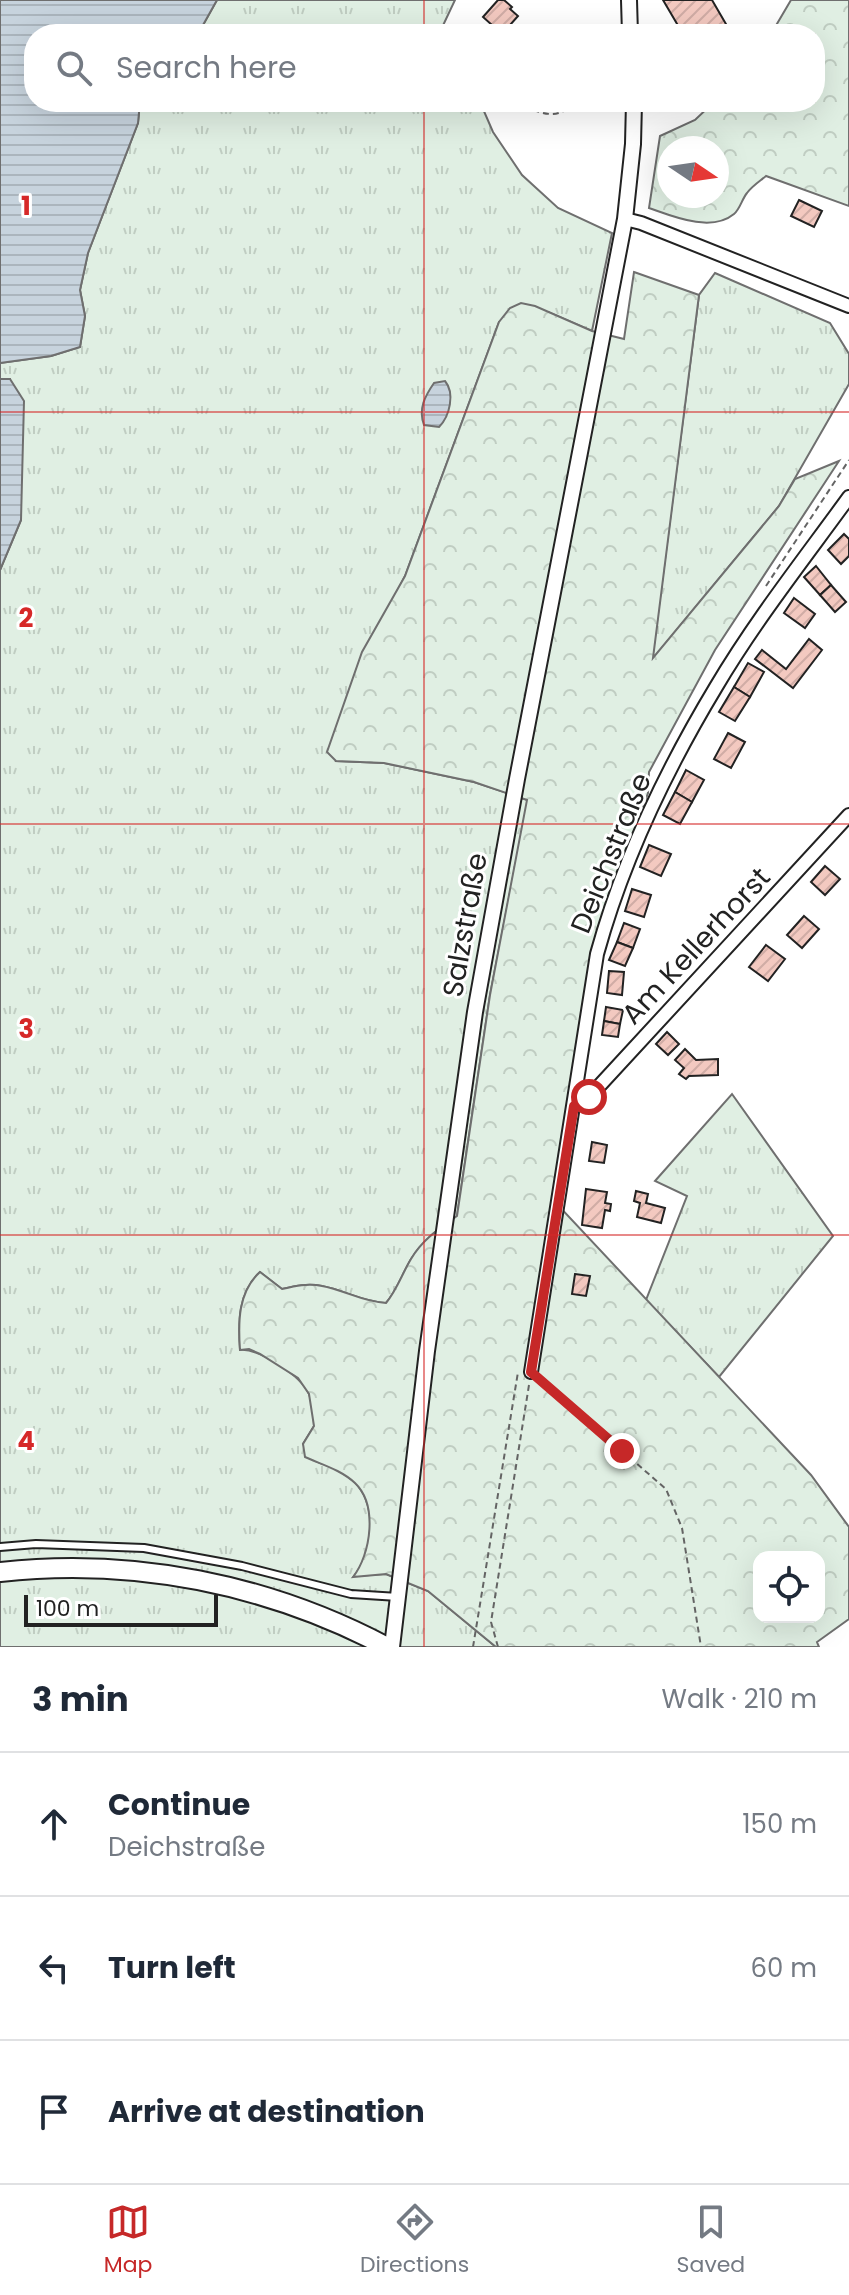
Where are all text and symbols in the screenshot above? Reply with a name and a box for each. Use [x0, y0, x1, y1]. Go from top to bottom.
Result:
search box [24, 24, 825, 112]
icon: search [52, 46, 96, 90]
text: Search here [116, 46, 297, 89]
north arrow [657, 136, 729, 208]
text: 1 [21, 188, 31, 224]
text: 2 [19, 600, 34, 636]
street label: Deichstraße [561, 767, 661, 939]
street label: Salzstraße [433, 850, 497, 1000]
street label: Am Kellerhorst [613, 859, 779, 1033]
text: 3 [18, 1011, 34, 1047]
route start [571, 1079, 607, 1115]
text: 4 [17, 1423, 35, 1459]
route end [604, 1433, 640, 1469]
map controls [753, 1551, 825, 1623]
button: locate [753, 1551, 825, 1623]
scale bar [24, 1591, 218, 1627]
text: 100 m [36, 1593, 99, 1624]
text: 3 min [32, 1675, 129, 1723]
text: Walk · 210 m [662, 1681, 817, 1717]
text: Continue [108, 1783, 250, 1826]
icon: ahead [32, 1802, 76, 1846]
text: 150 m [742, 1806, 817, 1842]
text: Deichstraße [108, 1829, 265, 1865]
icon: left [32, 1946, 76, 1990]
text: Turn left [108, 1946, 236, 1989]
text: 60 m [750, 1950, 817, 1986]
icon: arrive [32, 2090, 76, 2134]
text: Arrive at destination [108, 2090, 425, 2133]
tab: Map [104, 2200, 152, 2281]
tab: Directions [360, 2200, 469, 2281]
tab: Saved [677, 2200, 745, 2281]

